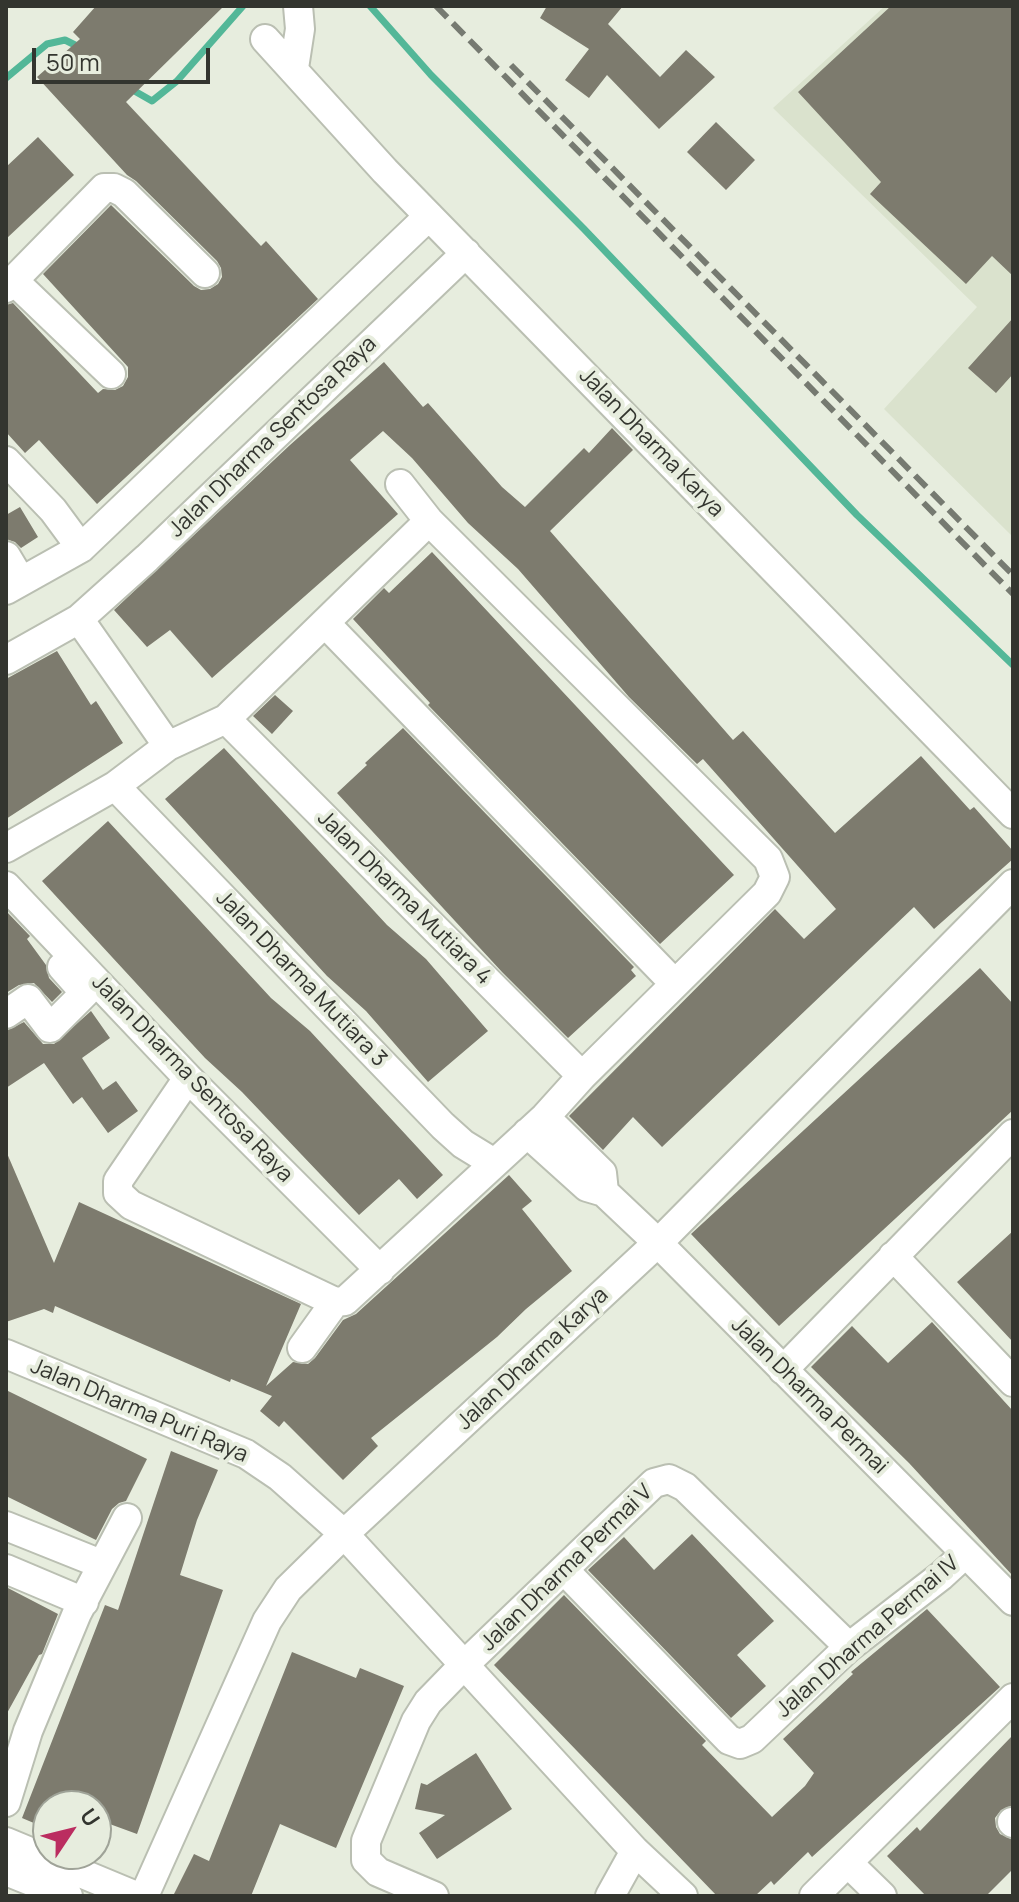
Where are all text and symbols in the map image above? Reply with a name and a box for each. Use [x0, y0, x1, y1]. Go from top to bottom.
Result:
scale bar [36, 32, 214, 82]
text: 50 m [46, 45, 100, 78]
street label: Jalan Dharma Sentosa Raya [164, 331, 382, 543]
street label: Jalan Dharma Karya [573, 363, 729, 523]
street label: Jalan Dharma Mutiara 4 [311, 805, 497, 991]
street label: Jalan Dharma Mutiara 3 [210, 885, 392, 1073]
street label: Jalan Dharma Sentosa Raya [86, 970, 298, 1188]
street label: Jalan Dharma Karya [452, 1282, 614, 1436]
street label: Jalan Dharma Permai [725, 1312, 893, 1480]
street label: Jalan Dharma Puri Raya [27, 1353, 251, 1469]
street label: Jalan Dharma Permai V [476, 1479, 658, 1657]
street label: Jalan Dharma Permai IV [771, 1550, 965, 1724]
north arrow [32, 1790, 112, 1870]
text: U [73, 1802, 107, 1832]

